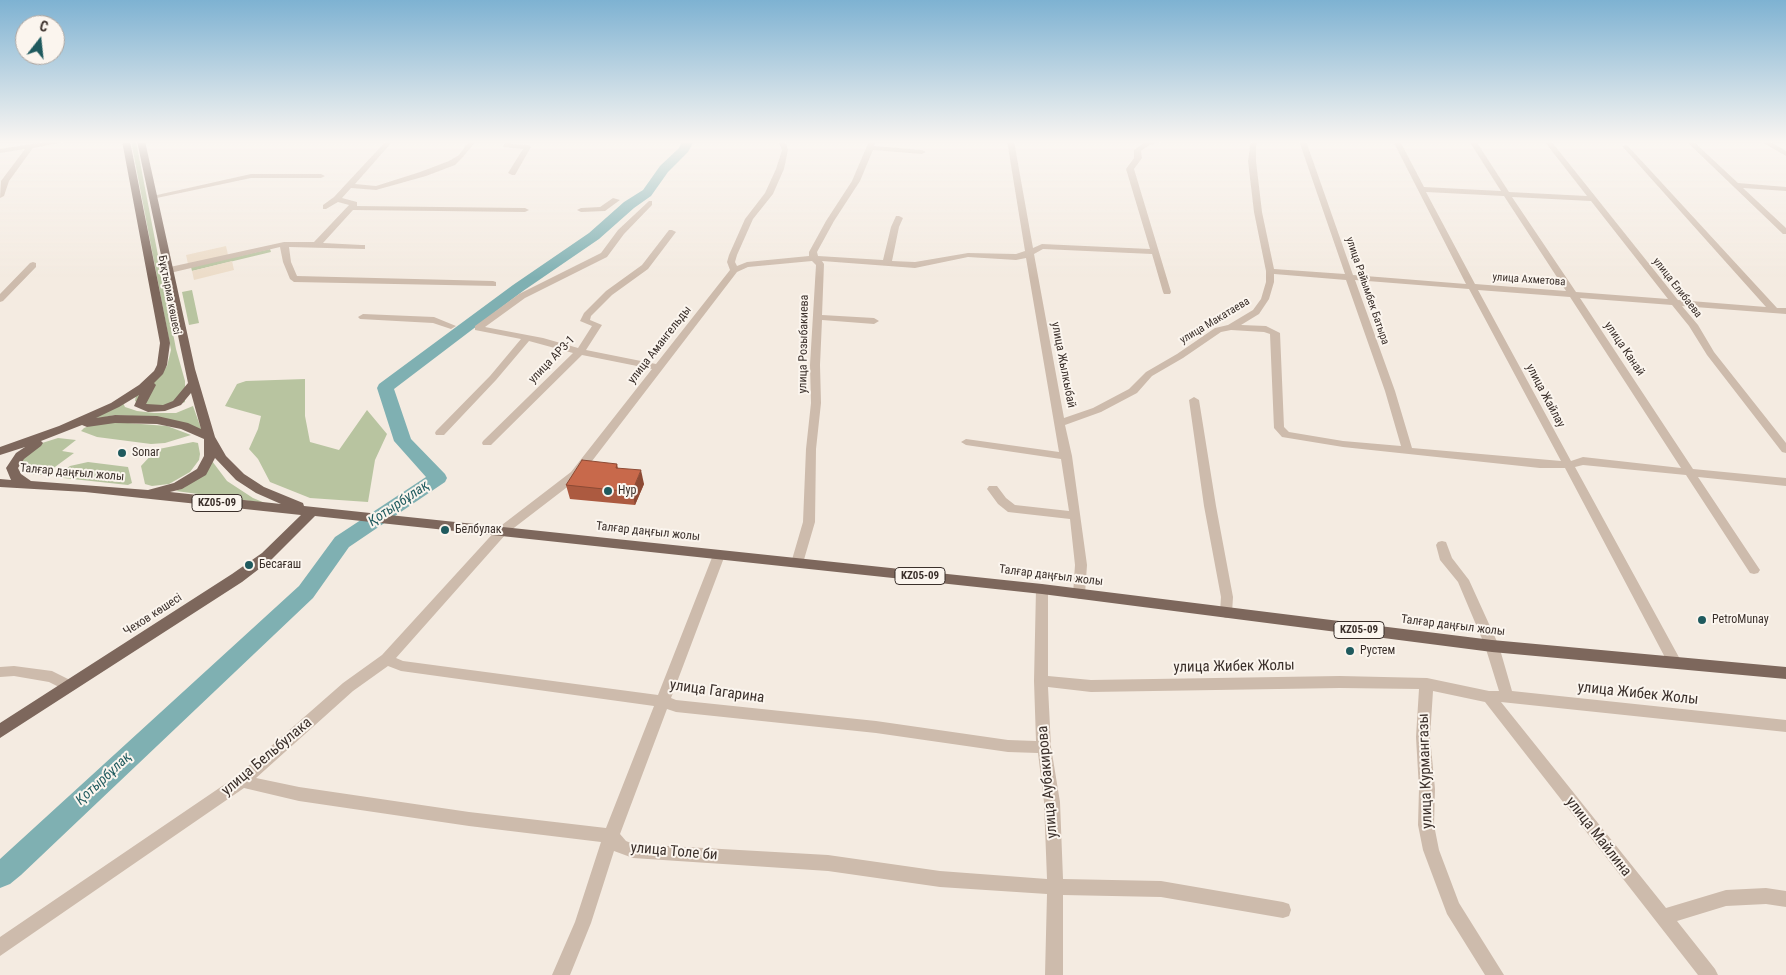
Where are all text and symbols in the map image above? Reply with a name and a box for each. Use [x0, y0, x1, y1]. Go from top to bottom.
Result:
north arrow [15, 15, 65, 65]
text: С [38, 18, 50, 35]
street label: улица Райымбек Батыра [1342, 235, 1392, 347]
street label: Бұқтырма көшесі [155, 254, 183, 336]
street label: улица Елибаева [1650, 255, 1704, 321]
street label: улица Ахметова [1492, 271, 1566, 289]
street label: улица Розыбакиева [796, 294, 812, 394]
street label: улица Макатаева [1178, 295, 1252, 347]
street label: улица Амангельды [625, 303, 695, 387]
street label: улица Канай [1601, 319, 1647, 379]
street label: улица Жылкыбай [1048, 321, 1078, 409]
street label: улица АРЗ-1 [526, 333, 578, 387]
street label: улица Жайлау [1522, 362, 1568, 430]
place label: Sonar [132, 446, 159, 460]
marker: Sonar [116, 447, 128, 459]
street label: Талғар даңғыл жолы [19, 461, 125, 485]
water label: Қотырбұлақ [365, 477, 433, 531]
place label: Нур [618, 484, 636, 498]
marker: Нур [602, 485, 614, 497]
road number: KZ05-09 [192, 494, 242, 512]
street label: Талғар даңғыл жолы [595, 519, 701, 545]
place label: Белбулак [455, 523, 502, 537]
marker: Белбулак [439, 524, 451, 536]
place label: Бесағаш [259, 558, 301, 572]
marker: Бесағаш [243, 559, 255, 571]
street label: Талғар даңғыл жолы [998, 562, 1104, 590]
road number: KZ05-09 [895, 568, 945, 584]
street label: Чехов көшесі [121, 591, 185, 639]
street label: Талғар даңғыл жолы [1400, 612, 1506, 640]
place label: PetroMunay [1712, 613, 1769, 627]
marker: PetroMunay [1696, 614, 1708, 626]
road number: KZ05-09 [1334, 622, 1384, 638]
place label: Рустем [1360, 644, 1395, 658]
marker: Рустем [1344, 645, 1356, 657]
street label: улица Жибек Жолы [1173, 657, 1295, 677]
street label: улица Гагарина [669, 676, 765, 708]
street label: улица Жибек Жолы [1577, 679, 1699, 709]
street label: улица Курмангазы [1415, 713, 1437, 829]
street label: улица Бельбулака [218, 714, 316, 800]
street label: улица Аубакирова [1034, 725, 1062, 839]
water label: Қотырбұлақ [73, 749, 135, 809]
street label: улица Майлина [1561, 794, 1635, 880]
street label: улица Толе би [630, 839, 718, 865]

